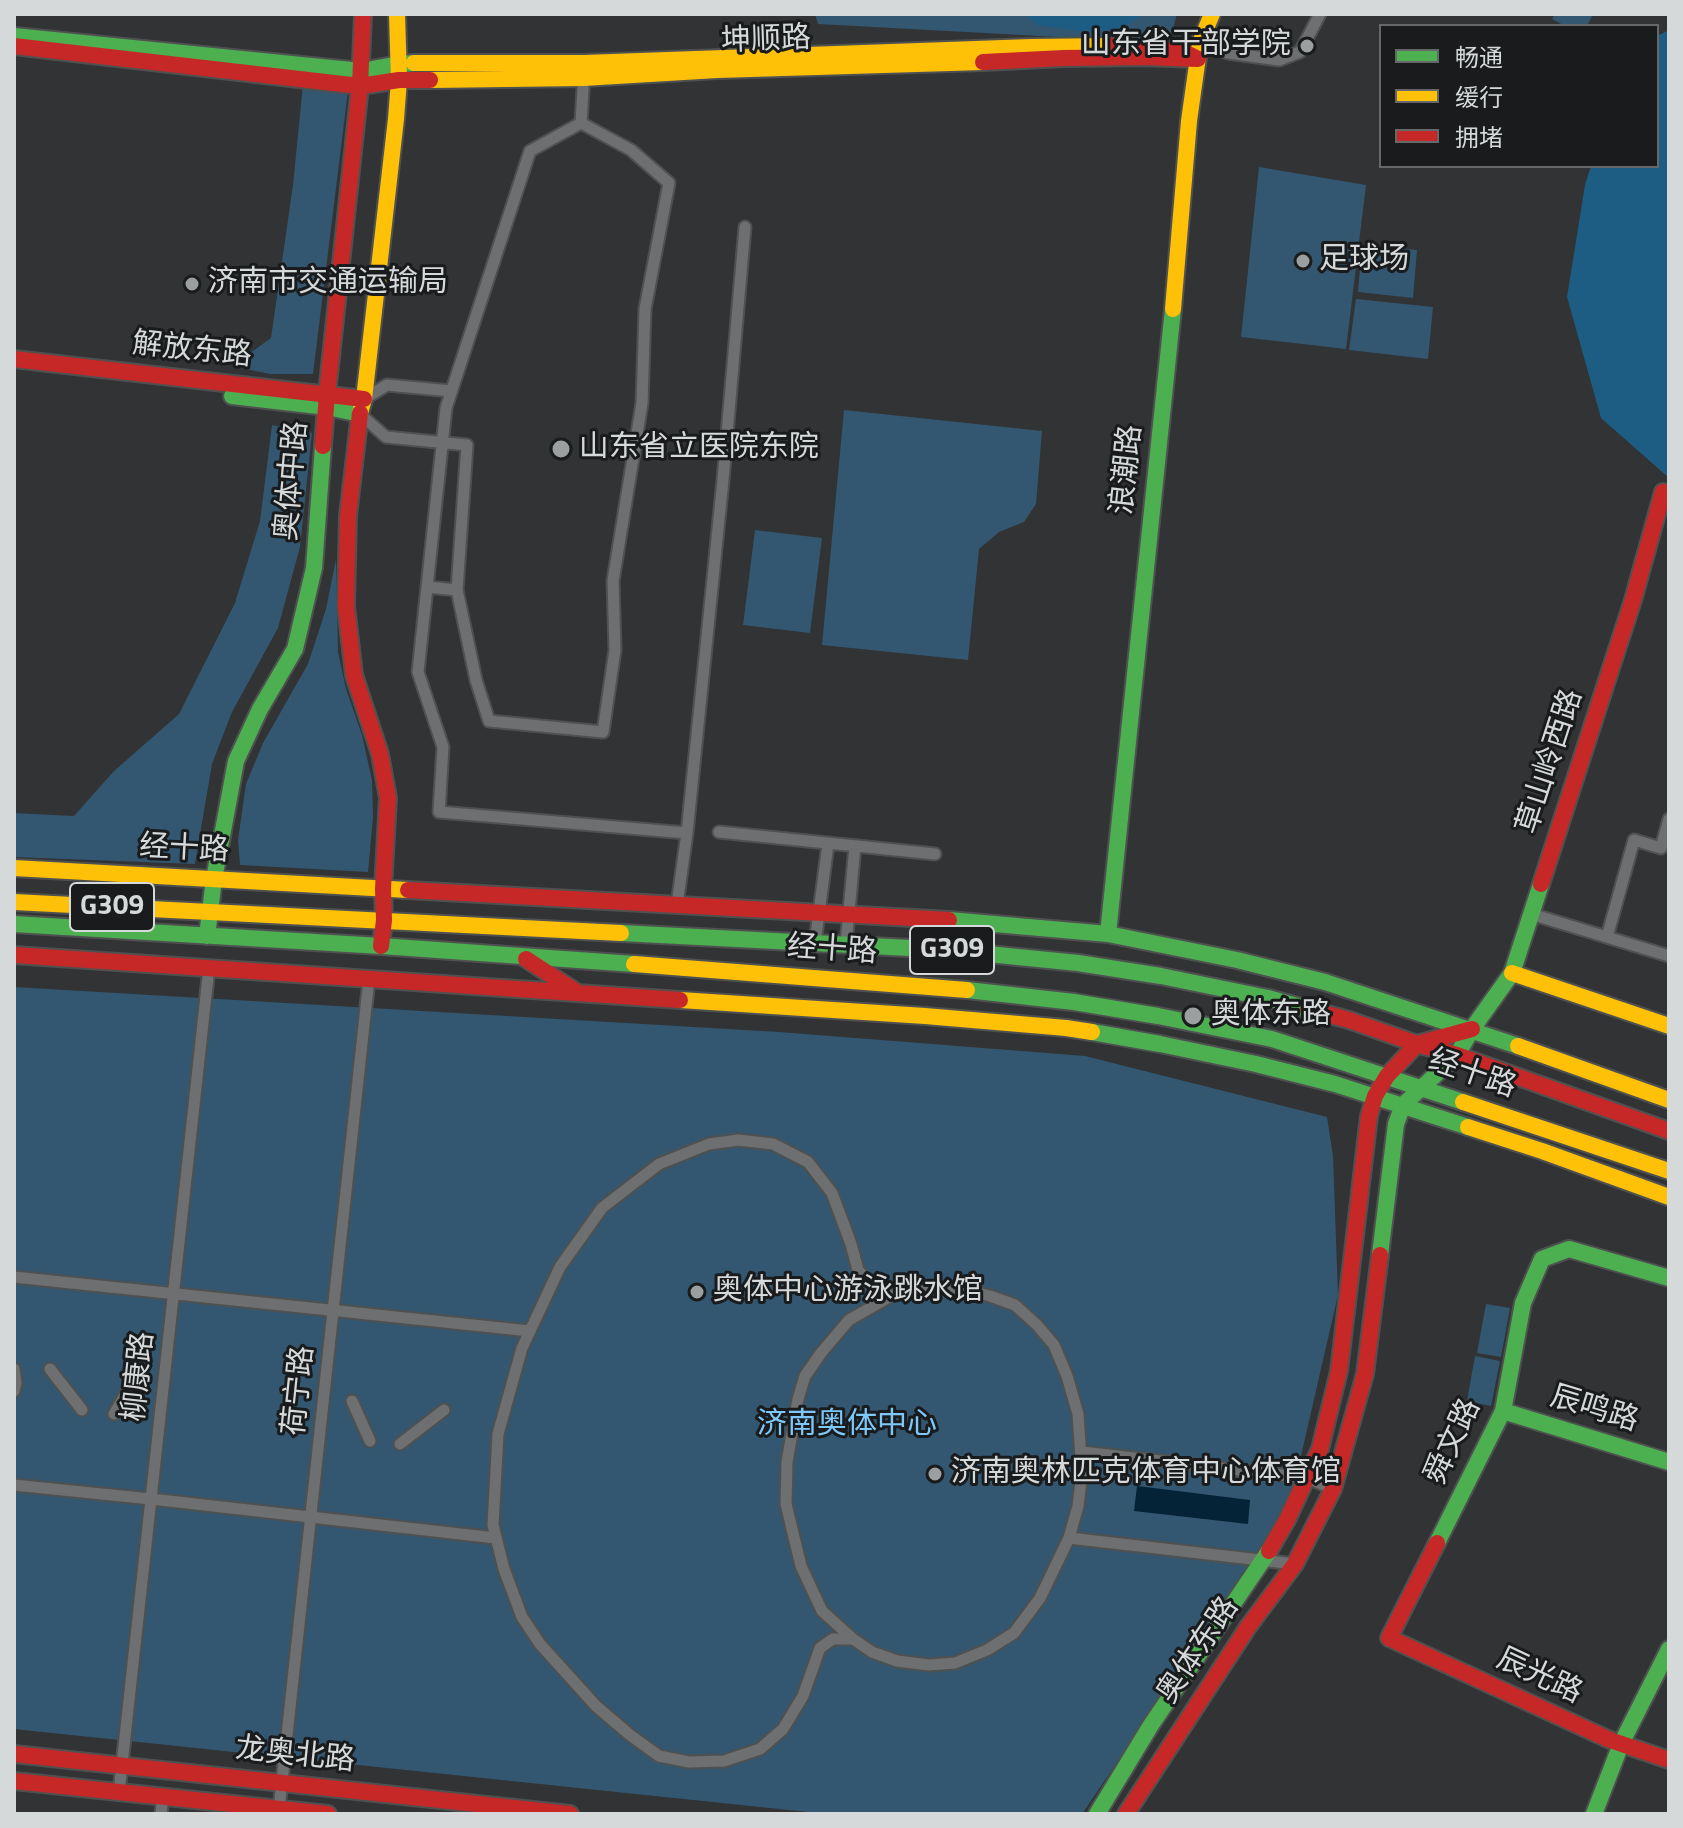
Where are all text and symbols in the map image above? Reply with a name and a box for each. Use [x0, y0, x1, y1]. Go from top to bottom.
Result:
street label: 坤顺路 [720, 21, 812, 61]
legend [1379, 24, 1659, 168]
place label: 山东省干部学院 [1081, 28, 1291, 64]
marker: 山东省干部学院 [1298, 37, 1316, 55]
text: 畅通 [1455, 39, 1503, 75]
text: 缓行 [1455, 79, 1503, 115]
text: 拥堵 [1455, 119, 1503, 155]
place label: 足球场 [1319, 243, 1409, 279]
marker: 足球场 [1294, 252, 1312, 270]
place label: 济南市交通运输局 [208, 266, 448, 302]
marker: 济南市交通运输局 [183, 275, 201, 293]
street label: 解放东路 [130, 327, 254, 375]
street label: 奥体中路 [270, 420, 316, 542]
street label: 浪潮路 [1105, 423, 1151, 517]
place label: 山东省立医院东院 [579, 431, 819, 467]
marker: 山东省立医院东院 [550, 438, 572, 460]
street label: 草山岭西路 [1511, 685, 1591, 839]
street label: 经十路 [138, 830, 230, 870]
road number: G309 [70, 883, 154, 931]
road number: G309 [910, 926, 994, 974]
street label: 经十路 [786, 930, 878, 972]
place label: 奥体东路 [1211, 998, 1331, 1034]
marker: 奥体东路 [1182, 1005, 1204, 1027]
street label: 经十路 [1424, 1043, 1520, 1107]
place label: 奥体中心游泳跳水馆 [713, 1274, 983, 1310]
marker: 奥体中心游泳跳水馆 [688, 1283, 706, 1301]
street label: 柳康路 [117, 1330, 163, 1424]
street label: 荷宁路 [277, 1344, 323, 1438]
street label: 辰鸣路 [1546, 1380, 1642, 1440]
street label: 舜文路 [1419, 1394, 1489, 1490]
park label: 济南奥体中心 [757, 1408, 937, 1444]
place label: 济南奥林匹克体育中心体育馆 [951, 1456, 1341, 1492]
marker: 济南奥林匹克体育中心体育馆 [926, 1465, 944, 1483]
street label: 奥体东路 [1151, 1591, 1247, 1711]
street label: 辰光路 [1491, 1642, 1587, 1712]
street label: 龙奥北路 [233, 1732, 357, 1780]

